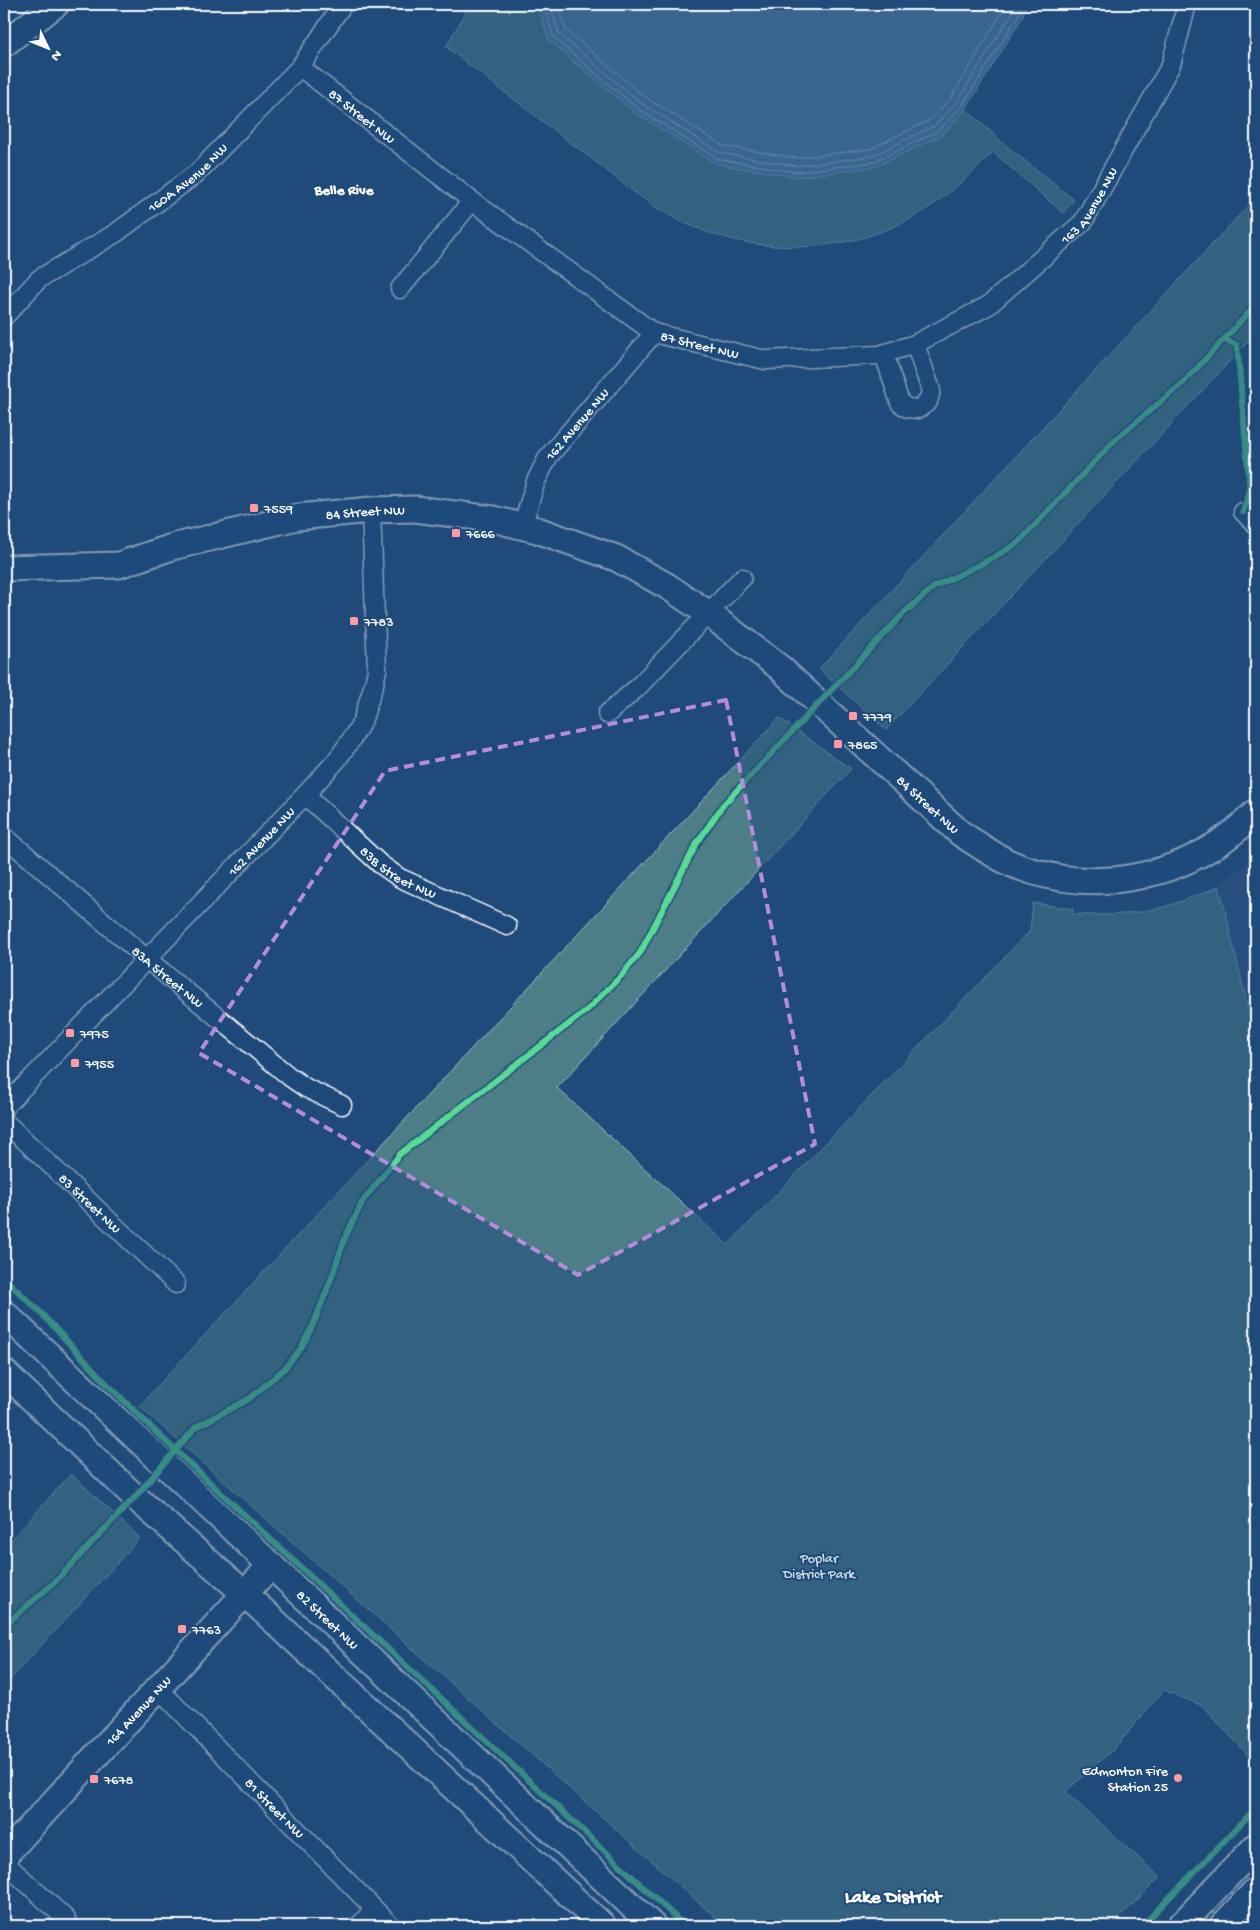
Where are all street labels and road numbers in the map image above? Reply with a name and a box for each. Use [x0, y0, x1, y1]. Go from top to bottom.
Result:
street label: 87 Street NW [324, 86, 398, 149]
street label: 160A Avenue NW [145, 141, 232, 218]
street label: 163 Avenue NW [1057, 165, 1123, 249]
street label: 87 Street NW [658, 329, 740, 364]
street label: 162 Avenue NW [542, 386, 614, 465]
street label: 84 Street NW [325, 503, 405, 525]
street label: 84 Street NW [892, 773, 962, 839]
street label: 162 Avenue NW [225, 804, 300, 881]
street label: 83B Street NW [355, 844, 438, 904]
street label: 83A Street NW [127, 944, 206, 1013]
street label: 83 Street NW [54, 1171, 124, 1238]
street label: 82 Street NW [292, 1588, 361, 1655]
street label: 164 Avenue NW [103, 1673, 176, 1751]
street label: 81 Street NW [240, 1775, 307, 1843]

